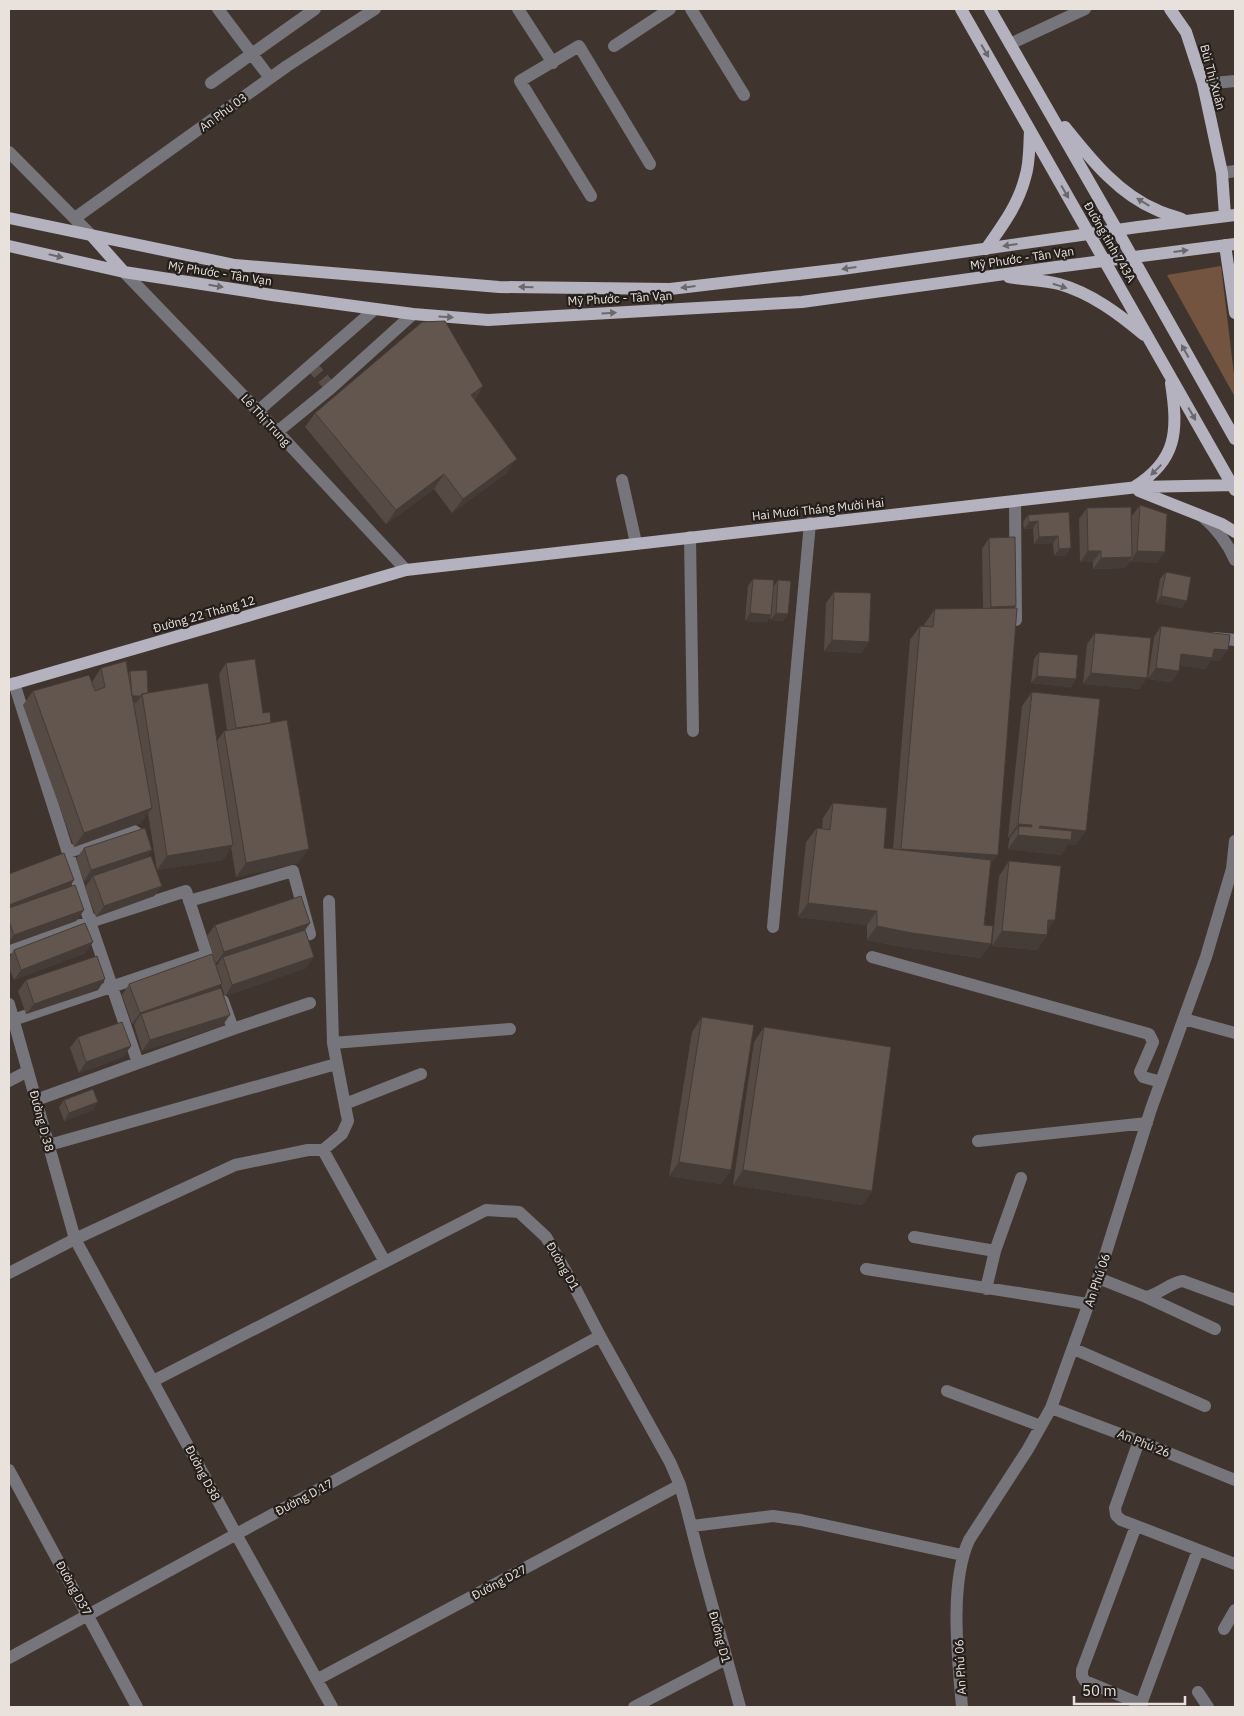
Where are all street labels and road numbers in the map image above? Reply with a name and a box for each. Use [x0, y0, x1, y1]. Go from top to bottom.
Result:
street label: Bùi Thị Xuân [1197, 43, 1229, 111]
street label: An Phú 03 [196, 90, 250, 134]
street label: Đường tỉnh 743A [1081, 199, 1139, 285]
street label: Mỹ Phước - Tân Vạn [969, 243, 1075, 273]
street label: Mỹ Phước - Tân Vạn [167, 257, 273, 289]
street label: Mỹ Phước - Tân Vạn [567, 288, 673, 308]
street label: Lê Thị Trung [238, 391, 294, 450]
street label: Hai Mươi Tháng Mười Hai [751, 495, 885, 523]
street label: Đường 22 Tháng 12 [151, 592, 257, 636]
street label: Đường D 38 [27, 1089, 57, 1153]
street label: Đường D1 [543, 1239, 583, 1293]
street label: An Phú 06 [1081, 1251, 1113, 1309]
street label: An Phú 26 [1115, 1426, 1173, 1460]
street label: Đường D38 [182, 1443, 224, 1503]
street label: Đường D 17 [273, 1476, 335, 1518]
street label: Đường D37 [53, 1558, 95, 1618]
street label: Đường D27 [469, 1561, 529, 1603]
street label: Đường D1 [706, 1610, 734, 1664]
street label: An Phú 06 [951, 1639, 969, 1695]

